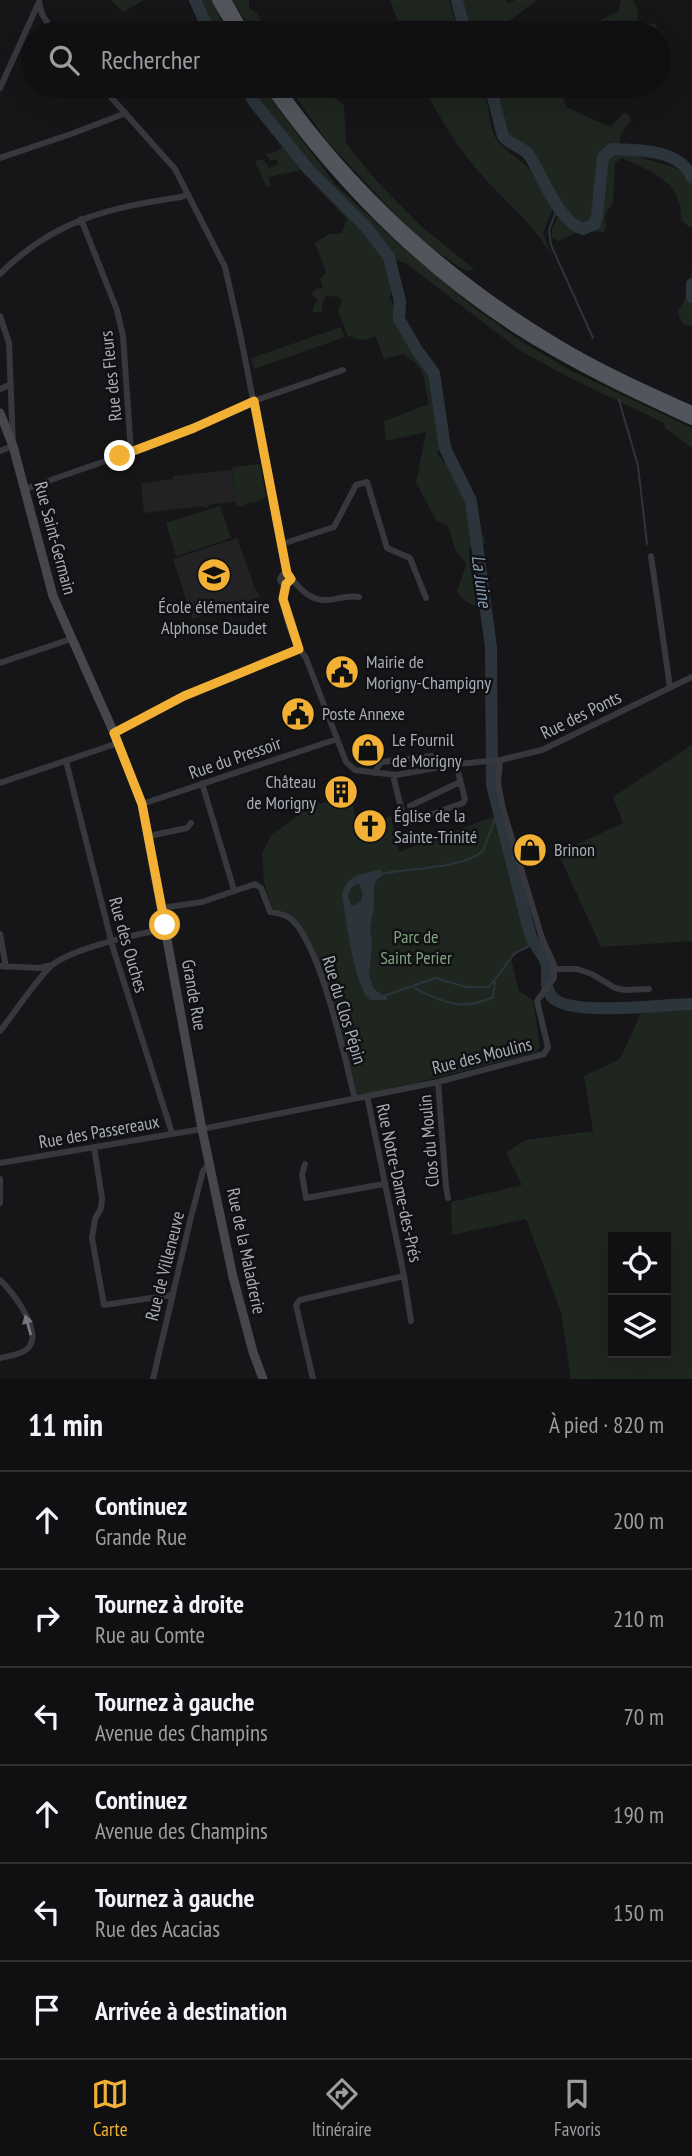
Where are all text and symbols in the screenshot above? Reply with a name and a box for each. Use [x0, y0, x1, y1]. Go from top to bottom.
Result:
search box [21, 21, 671, 98]
icon: search [45, 41, 83, 79]
text: Rechercher [101, 43, 200, 76]
street label: Rue des Fleurs [94, 330, 127, 422]
route end [104, 440, 135, 471]
street label: Rue Saint-Germain [29, 479, 82, 597]
water label: La Juine [466, 553, 498, 610]
school or university icon: École élémentaire Alphonse Daudet [195, 556, 233, 594]
place label: École élémentaire Alphonse Daudet [158, 595, 270, 639]
place label: Mairie de Morigny-Champigny [366, 650, 491, 694]
public building icon: Mairie de Morigny-Champigny [323, 653, 361, 691]
street label: Rue des Ponts [537, 685, 625, 744]
public building icon: Poste Annexe [279, 695, 317, 733]
place label: Poste Annexe [322, 702, 405, 725]
place label: Le Fournil de Morigny [392, 728, 462, 772]
street label: Rue du Pressoir [186, 731, 284, 784]
shop icon: Le Fournil de Morigny [349, 731, 387, 769]
place label: Château de Morigny [246, 770, 316, 814]
building icon: Château de Morigny [322, 773, 360, 811]
place label: Église de la Sainte-Trinité [394, 804, 477, 848]
church icon: Église de la Sainte-Trinité [351, 807, 389, 845]
shop icon: Brinon [511, 831, 549, 869]
place label: Brinon [554, 838, 595, 861]
street label: Rue des Ouches [104, 894, 153, 995]
route start [149, 909, 180, 940]
park label: Parc de Saint Perier [380, 925, 452, 969]
street label: Rue du Clos Pépin [317, 953, 372, 1067]
street label: Grande Rue [177, 958, 212, 1032]
street label: Rue des Moulins [430, 1032, 534, 1079]
street label: Clos du Moulin [413, 1094, 444, 1188]
street label: Rue Notre-Dame-des-Prés [371, 1102, 428, 1264]
street label: Rue des Passereaux [37, 1109, 162, 1153]
street label: Rue de la Maladrerie [222, 1186, 271, 1316]
street label: Rue de Villeneuve [140, 1209, 189, 1323]
map controls [608, 1232, 671, 1358]
button: locate [608, 1232, 671, 1295]
button: layers [608, 1295, 671, 1358]
one-way arrow [23, 1314, 33, 1335]
text: 11 min [28, 1405, 103, 1444]
text: À pied · 820 m [549, 1410, 664, 1439]
text: Continuez [95, 1489, 187, 1522]
icon: ahead [28, 1501, 66, 1539]
text: 200 m [613, 1506, 664, 1535]
text: Grande Rue [95, 1522, 187, 1551]
text: Tournez à droite [95, 1587, 244, 1620]
icon: right [28, 1599, 66, 1637]
text: 210 m [613, 1604, 664, 1633]
text: Rue au Comte [95, 1620, 205, 1649]
text: Tournez à gauche [95, 1685, 255, 1718]
icon: left [28, 1697, 66, 1735]
text: 70 m [623, 1702, 664, 1731]
text: Avenue des Champins [95, 1718, 268, 1747]
text: Continuez [95, 1783, 187, 1816]
icon: ahead [28, 1795, 66, 1833]
text: 190 m [613, 1800, 664, 1829]
text: Avenue des Champins [95, 1816, 268, 1845]
text: Tournez à gauche [95, 1881, 255, 1914]
icon: left [28, 1893, 66, 1931]
text: 150 m [613, 1898, 664, 1927]
text: Rue des Acacias [95, 1914, 220, 1943]
icon: arrive [28, 1991, 66, 2029]
text: Arrivée à destination [95, 1994, 287, 2027]
tab: Carte [91, 2075, 129, 2141]
tab: Itinéraire [312, 2075, 372, 2141]
tab: Favoris [554, 2075, 601, 2141]

